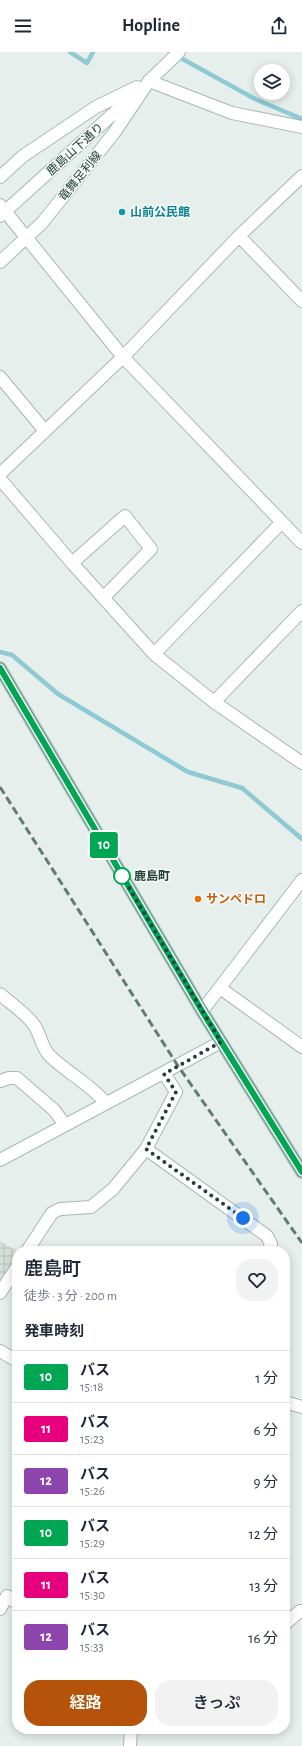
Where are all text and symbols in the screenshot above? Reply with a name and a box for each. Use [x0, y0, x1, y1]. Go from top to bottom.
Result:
icon: menu [12, 15, 34, 37]
icon: share [268, 15, 290, 37]
text: Hopline [122, 17, 180, 35]
map controls [254, 64, 290, 100]
button: layers [254, 64, 290, 100]
street label: 鹿島山下通り [44, 120, 106, 178]
street label: 竜舞足利線 [56, 148, 104, 203]
place label: 山前公民館 [130, 205, 190, 218]
marker: 山前公民館 [117, 207, 127, 217]
line badge: 10 [86, 832, 122, 858]
text: 10 [98, 838, 110, 852]
marker: 鹿島町 [113, 867, 131, 885]
place label: 鹿島町 [134, 869, 170, 882]
place label: サンペドロ [206, 893, 266, 905]
marker: サンペドロ [193, 894, 203, 904]
your location [233, 1208, 253, 1228]
button: heart [236, 1259, 278, 1301]
text: 鹿島町 [24, 1260, 81, 1279]
text: 徒歩 · 3 分 · 200 m [24, 1290, 117, 1303]
text: 発車時刻 [24, 1324, 84, 1339]
text: バス [80, 1363, 110, 1378]
text: 10 [40, 1370, 52, 1384]
text: 1 分 [255, 1371, 278, 1386]
text: 15:18 [80, 1381, 104, 1394]
text: バス [80, 1415, 110, 1430]
text: 11 [41, 1422, 51, 1436]
text: 6 分 [253, 1423, 278, 1438]
text: 15:23 [80, 1433, 104, 1446]
text: バス [80, 1467, 110, 1482]
text: 12 [40, 1474, 52, 1488]
text: 9 分 [253, 1475, 278, 1490]
text: 15:26 [80, 1485, 105, 1498]
text: バス [80, 1519, 110, 1534]
text: 10 [40, 1526, 52, 1540]
text: 12 分 [249, 1527, 278, 1542]
text: 15:29 [80, 1537, 105, 1550]
text: バス [80, 1571, 110, 1586]
text: 11 [41, 1578, 51, 1592]
text: 13 分 [249, 1579, 278, 1594]
text: 15:30 [80, 1589, 105, 1602]
text: バス [80, 1623, 110, 1638]
text: 12 [40, 1630, 52, 1644]
text: 16 分 [248, 1631, 278, 1646]
text: 15:33 [80, 1641, 104, 1654]
button: 経路 [24, 1680, 147, 1726]
button: きっぷ [155, 1680, 278, 1726]

